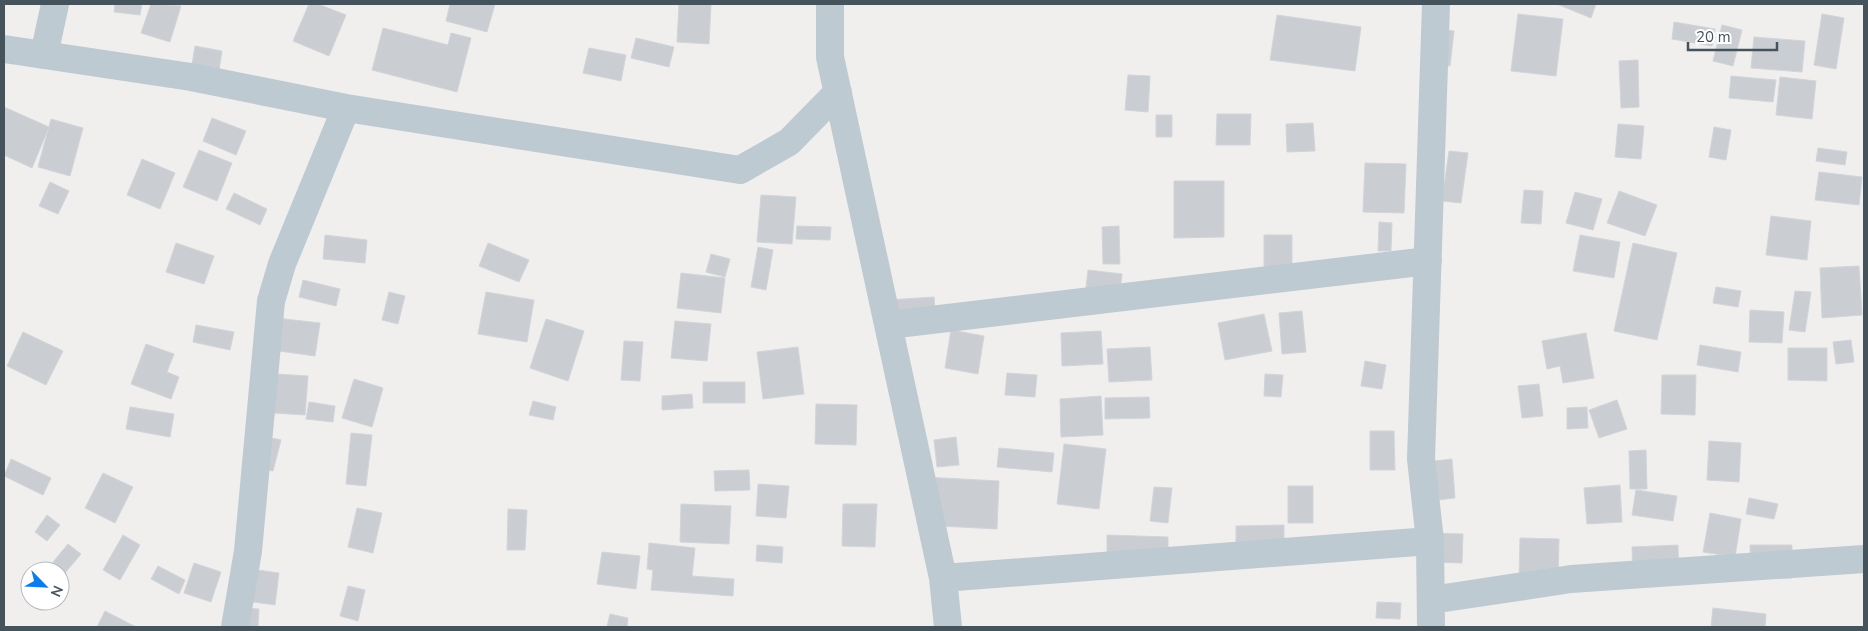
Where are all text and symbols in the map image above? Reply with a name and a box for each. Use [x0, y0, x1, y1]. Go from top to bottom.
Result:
scale bar [1688, 20, 1777, 52]
text: 20 m [1696, 27, 1731, 47]
north arrow [20, 561, 70, 611]
text: N [46, 582, 67, 600]

